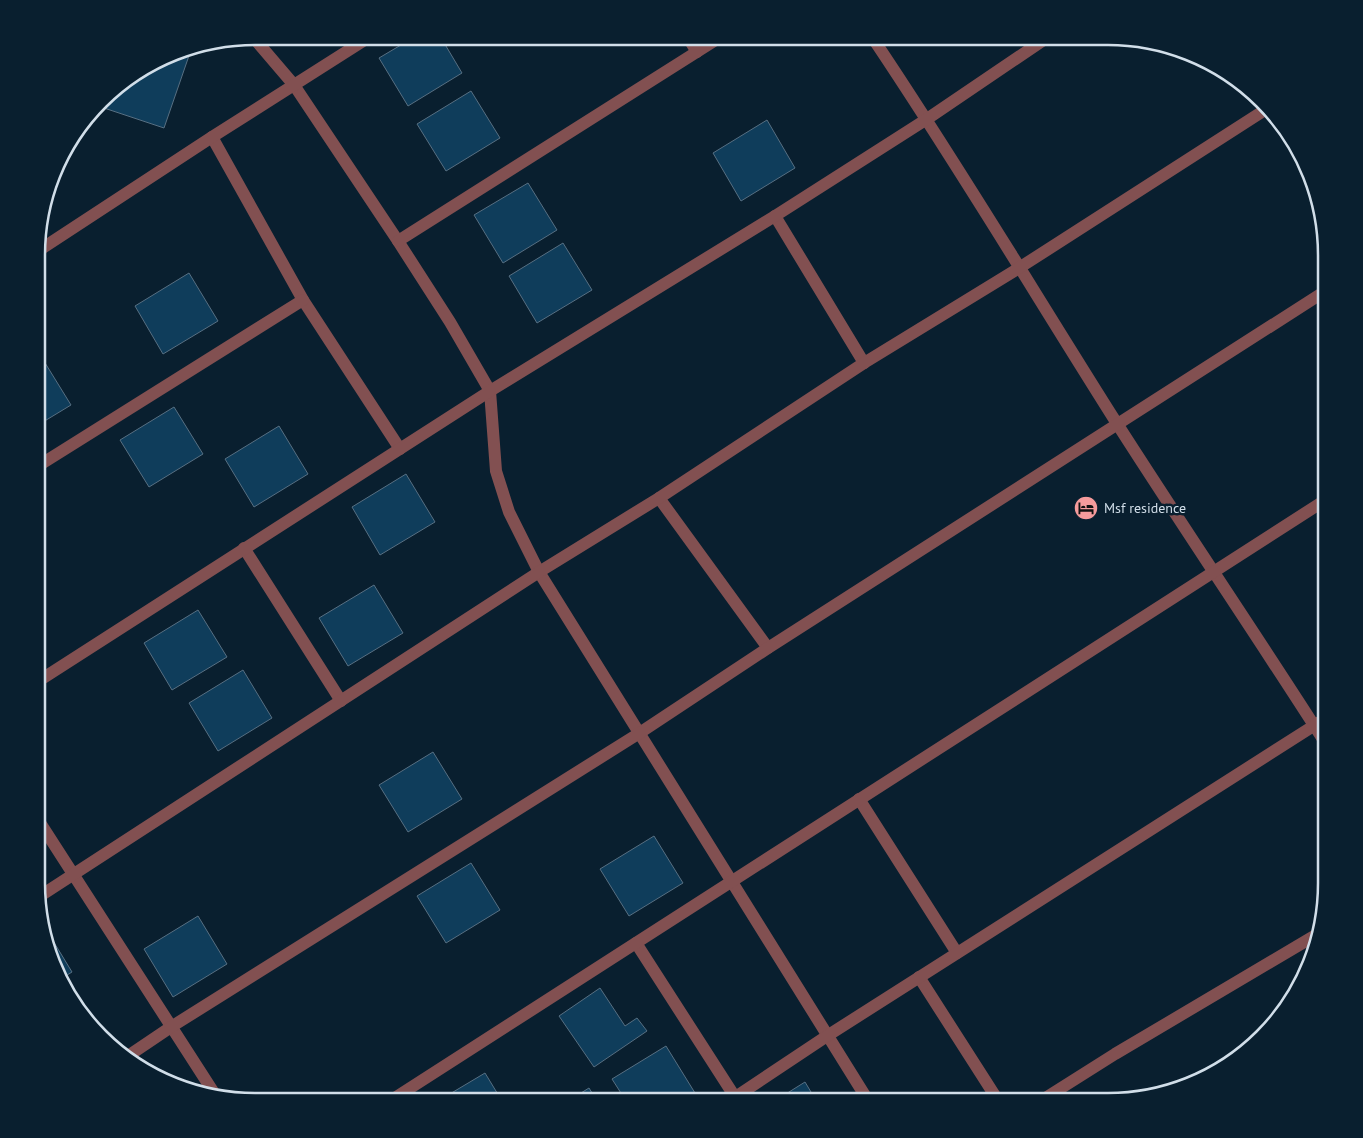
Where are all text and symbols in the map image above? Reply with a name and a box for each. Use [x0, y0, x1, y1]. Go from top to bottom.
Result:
hotel icon: Msf residence [1073, 495, 1099, 521]
place label: Msf residence [1104, 499, 1186, 517]

